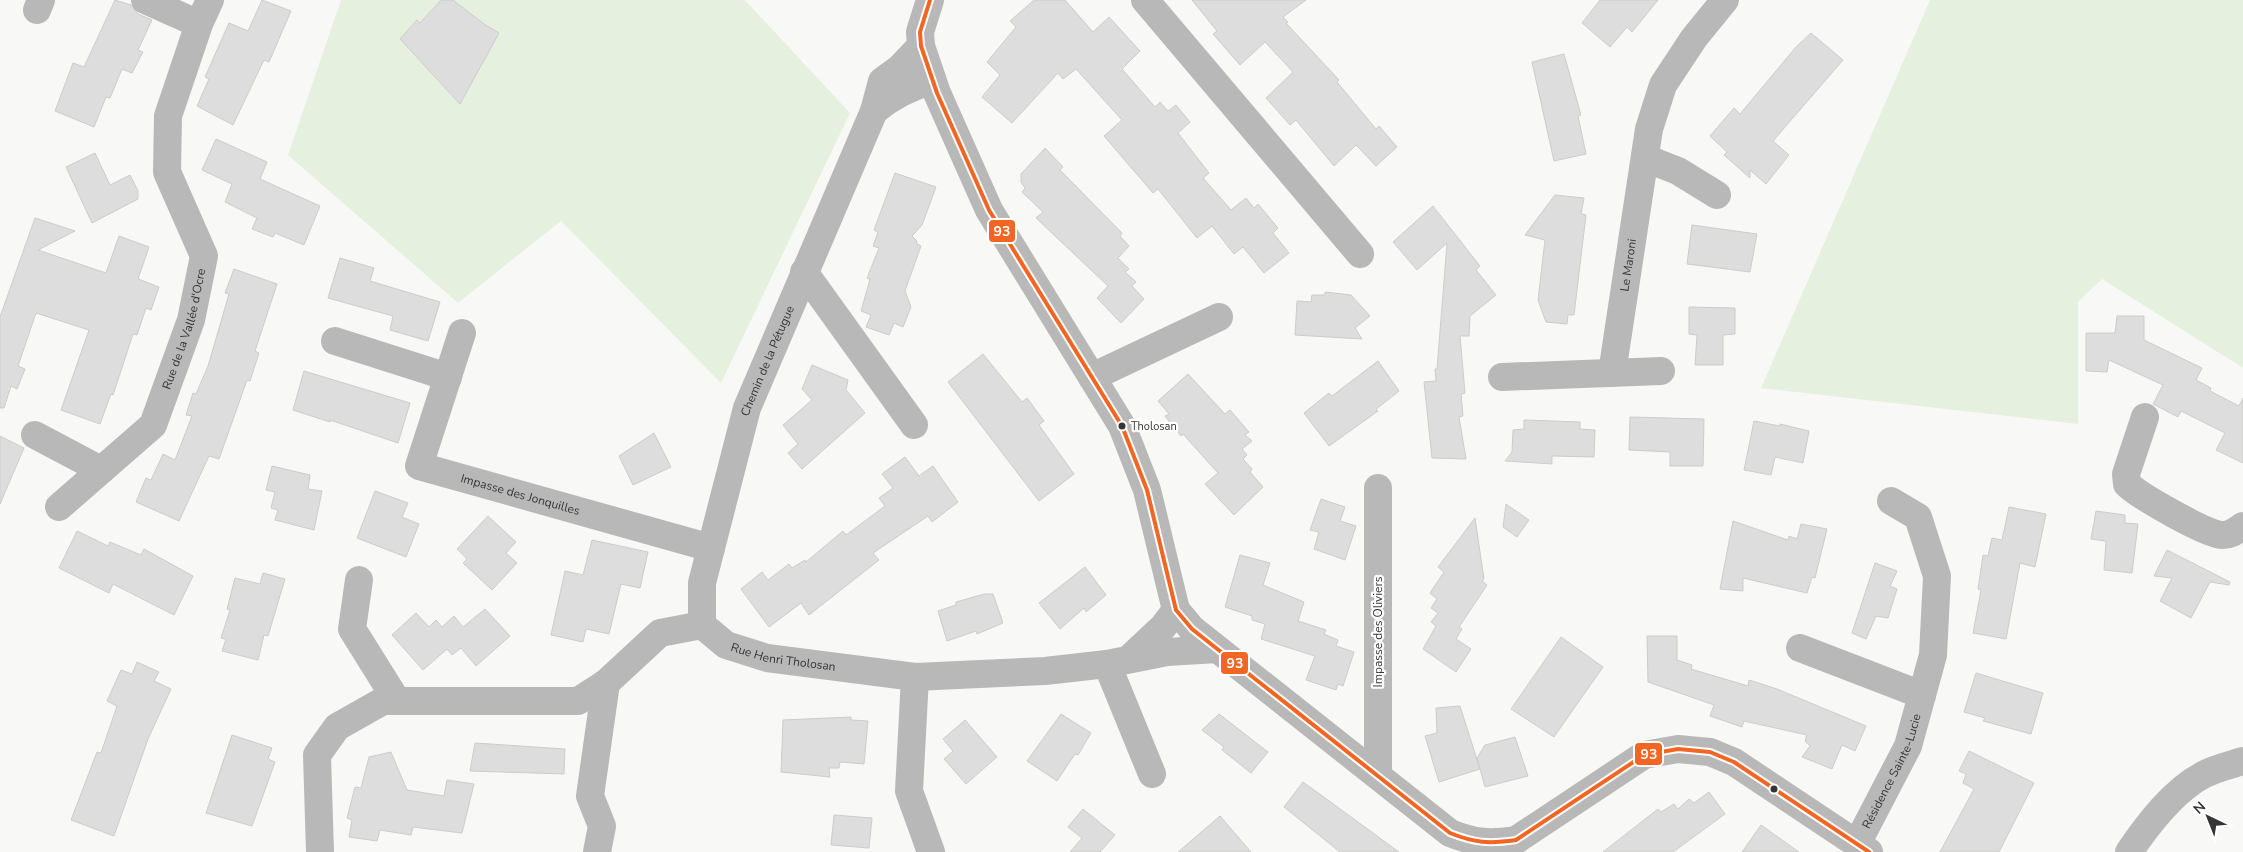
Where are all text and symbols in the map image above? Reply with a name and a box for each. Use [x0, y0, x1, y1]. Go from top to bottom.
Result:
line badge: 93 [988, 219, 1016, 243]
text: 93 [994, 222, 1010, 241]
street label: Le Maroni [1616, 238, 1640, 293]
street label: Rue de la Vallée d'Ocre [159, 267, 209, 392]
street label: Chemin de la Pétugue [737, 303, 798, 418]
place label: Tholosan [1131, 419, 1177, 434]
marker: Tholosan [1117, 421, 1127, 431]
street label: Impasse des Jonquilles [459, 470, 582, 519]
street label: Impasse des Oliviers [1370, 576, 1386, 687]
street label: Rue Henri Tholosan [729, 639, 837, 675]
line badge: 93 [1220, 651, 1249, 675]
text: 93 [1227, 654, 1243, 673]
street label: Résidence Sainte-Lucie [1858, 712, 1924, 831]
line badge: 93 [1634, 742, 1663, 766]
text: 93 [1641, 745, 1657, 764]
unlabelled marker [1769, 784, 1779, 794]
north arrow [2183, 792, 2233, 842]
text: N [2189, 797, 2210, 818]

